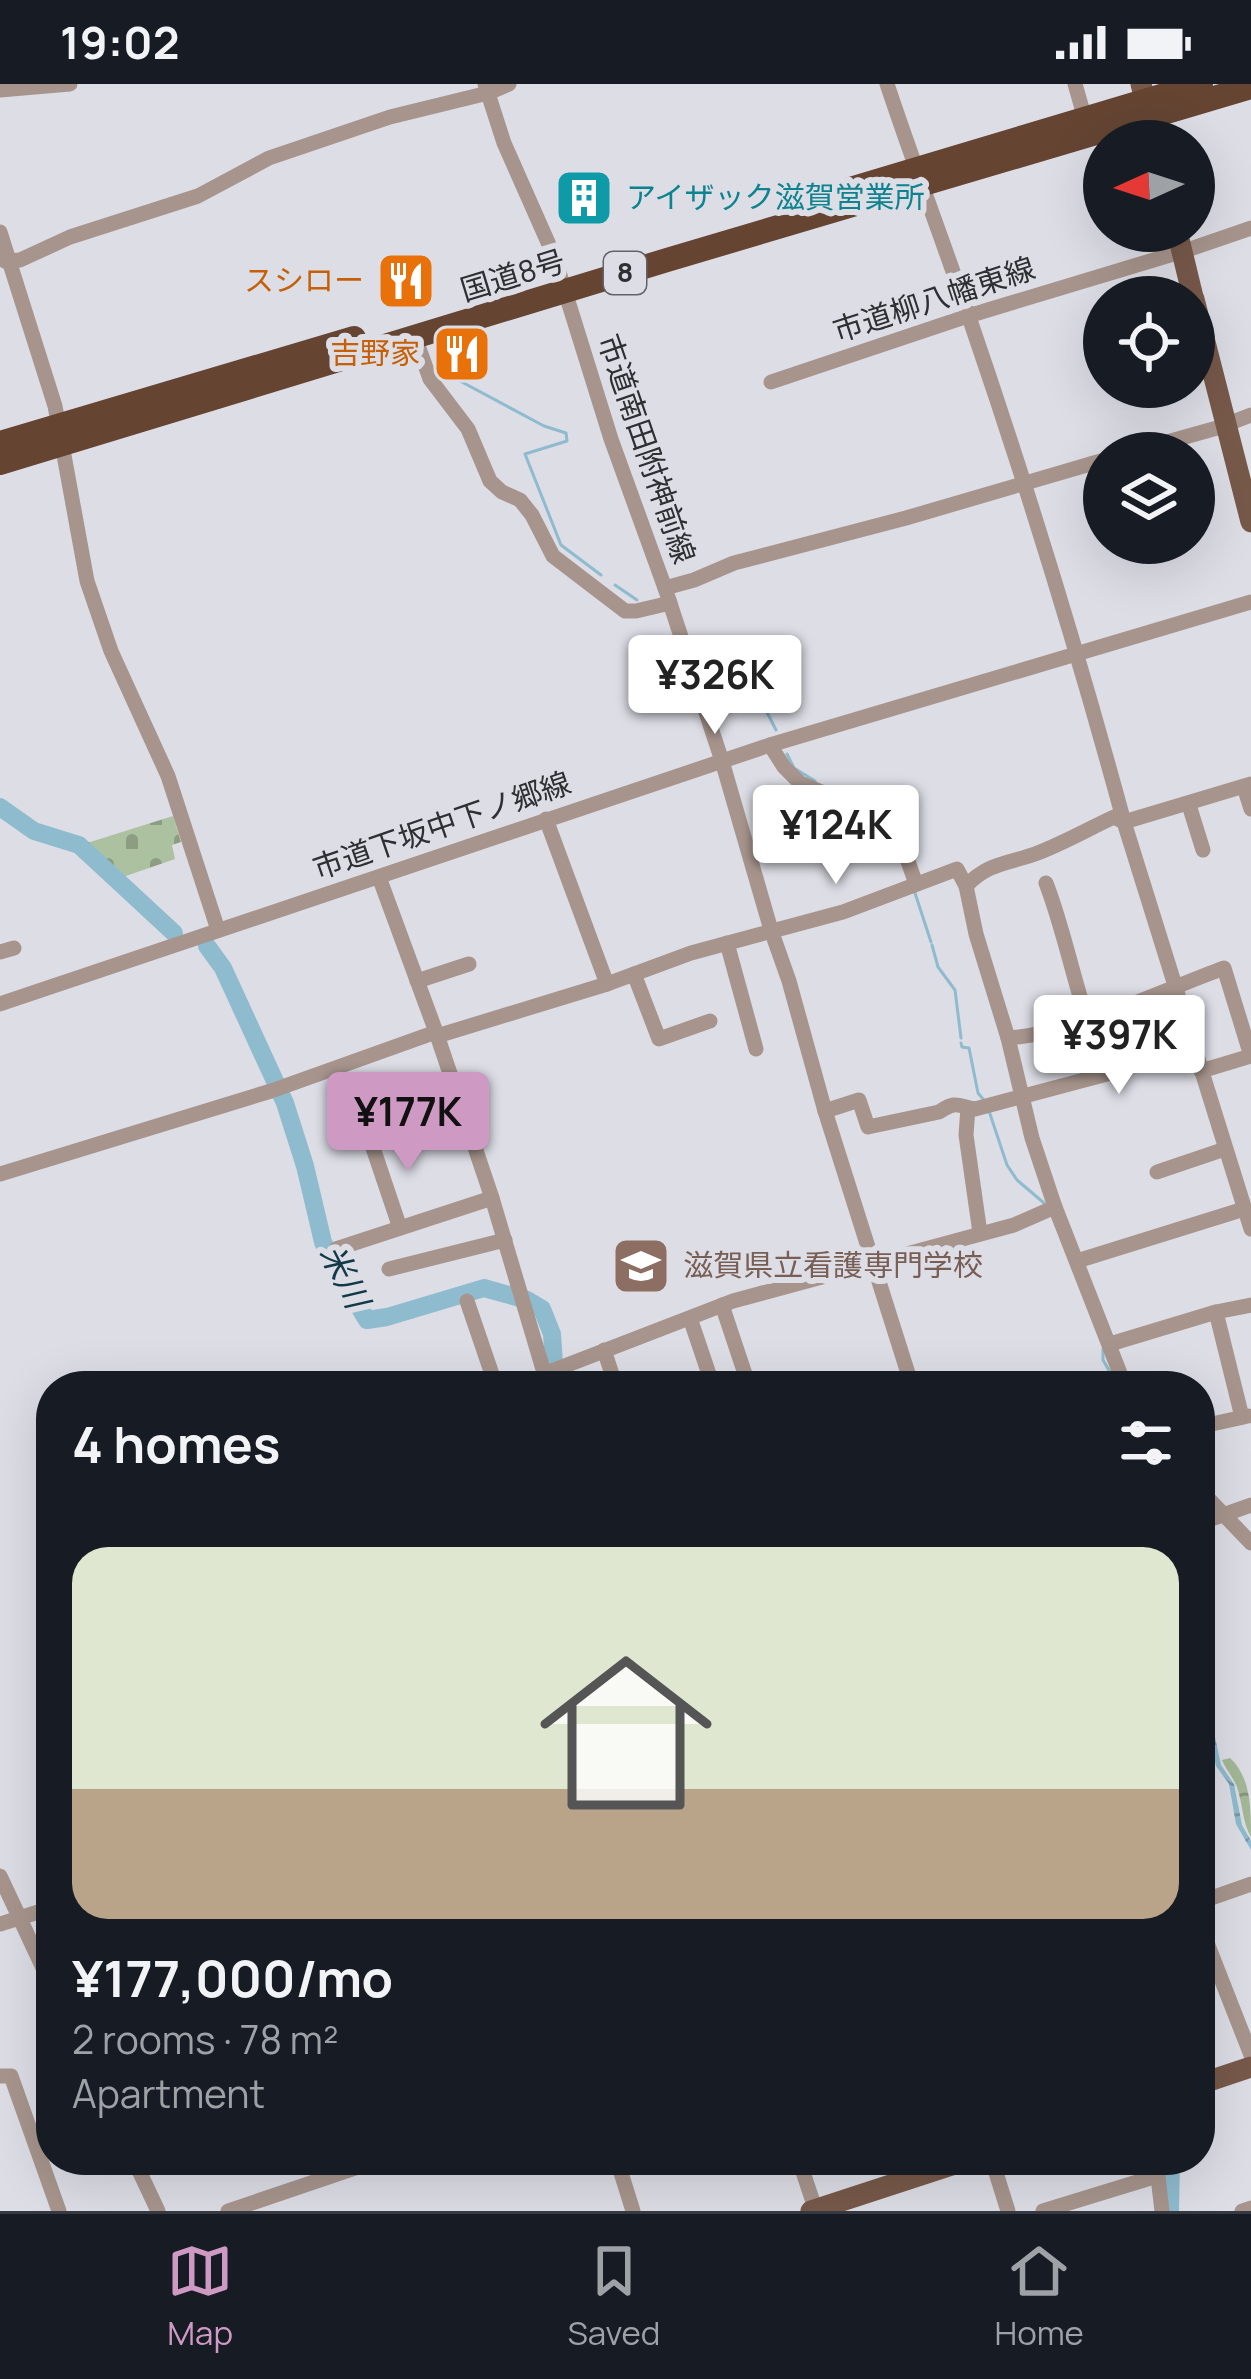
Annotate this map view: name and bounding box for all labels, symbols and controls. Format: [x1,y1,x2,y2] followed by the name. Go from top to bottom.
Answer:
[60,11,180,73] text: 19:02
[1083,120,1215,252] north arrow
[1083,120,1215,564] map controls
[553,167,615,229] building icon: アイザック滋賀営業所
[626,176,925,217] place label: アイザック滋賀営業所
[455,239,570,310] street label: 国道8号
[827,247,1040,351] street label: 市道柳八幡東線
[375,250,437,312] restaurant icon: スシロー
[604,252,646,294] road number: 8
[244,259,364,300] place label: スシロー
[1083,276,1215,408] button: locate
[431,323,493,385] restaurant icon: 吉野家
[589,328,706,569] street label: 市道南田附神前線
[330,332,420,373] place label: 吉野家
[1083,432,1215,564] button: layers
[631,635,799,737] pin: ¥326K
[655,647,775,701] text: ¥326K
[307,761,576,888] street label: 市道下坂中下ノ郷線
[752,785,920,887] pin: ¥124K
[780,797,892,851] text: ¥124K
[1035,995,1203,1097] pin: ¥397K
[1061,1007,1177,1061] text: ¥397K
[324,1072,492,1174] pin: ¥177K
[354,1084,462,1138] text: ¥177K
[610,1235,672,1297] school or university icon: 滋賀県立看護専門学校
[310,1236,382,1318] water label: 米川
[683,1244,983,1285] place label: 滋賀県立看護専門学校
[72,1409,280,1478] text: 4 homes
[1113,1410,1179,1476] icon: filters
[518,1625,734,1841] icon: home
[72,1943,393,2012] text: ¥177,000/mo
[72,2012,339,2066] text: 2 rooms · 78 m²
[72,2066,265,2120] text: Apartment
[167,2238,233,2355] tab: Map
[567,2238,660,2355] tab: Saved
[995,2238,1084,2355] tab: Home

